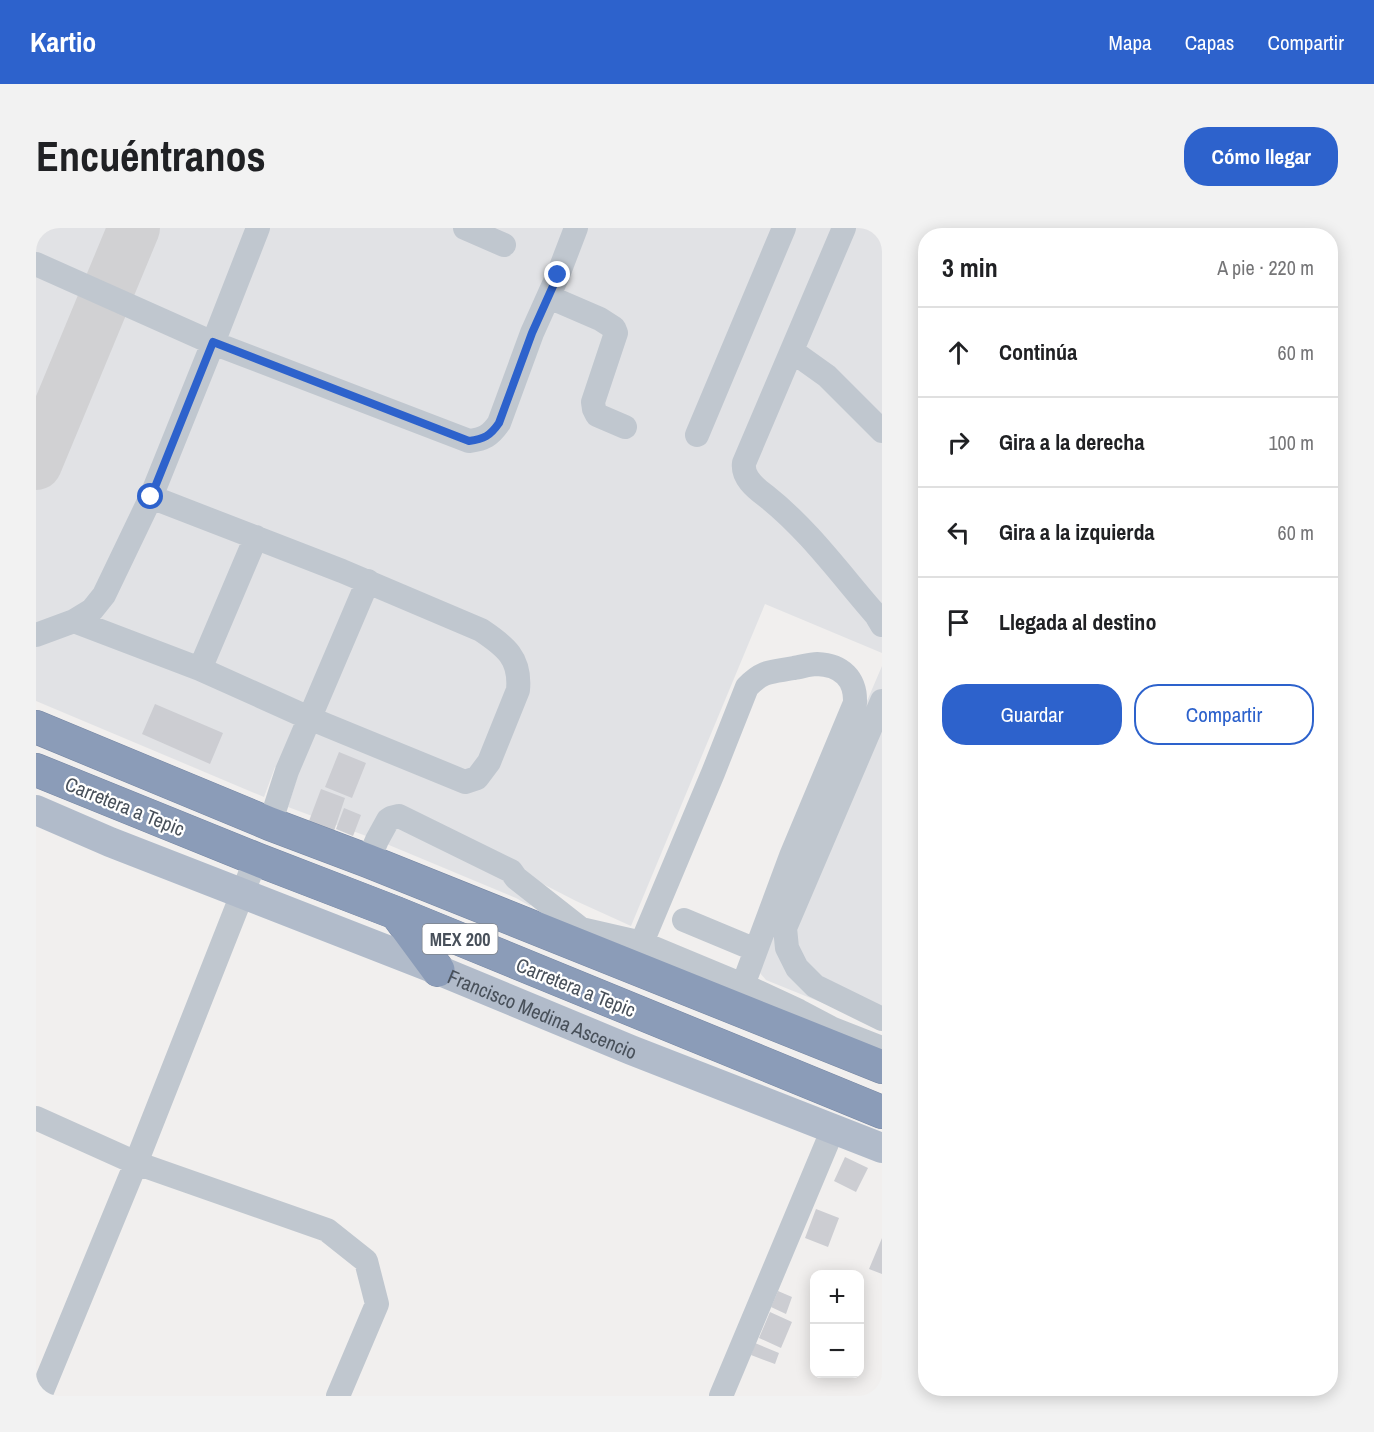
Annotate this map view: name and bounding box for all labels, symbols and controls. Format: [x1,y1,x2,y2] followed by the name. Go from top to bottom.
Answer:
[30,23,96,61] text: Kartio
[1109,28,1152,57] text: Mapa
[1185,28,1234,57] text: Capas
[1267,28,1344,57] text: Compartir
[1184,127,1338,186] button: Cómo llegar
[36,128,266,184] text: Encuéntranos
[942,250,998,285] text: 3 min
[1217,254,1314,281] text: A pie · 220 m
[544,261,570,287] route end
[942,336,975,369] icon: ahead
[999,337,1077,367] text: Continúa
[1278,339,1314,366] text: 60 m
[942,426,975,459] icon: right
[999,427,1144,457] text: Gira a la derecha
[1268,429,1314,456] text: 100 m
[137,483,163,509] route start
[942,516,975,549] icon: left
[999,517,1154,547] text: Gira a la izquierda
[1278,519,1314,546] text: 60 m
[942,606,975,639] icon: arrive
[999,607,1156,637] text: Llegada al destino
[942,684,1122,745] button: Guardar
[1134,684,1314,745] button: Compartir
[61,770,189,842] street label: Carretera a Tepic
[422,924,498,954] road number: MEX 200
[512,951,640,1023] street label: Carretera a Tepic
[444,962,641,1065] street label: Francisco Medina Ascencio
[810,1270,864,1378] map controls
[810,1270,864,1324] button: +
[810,1324,864,1378] button: −

